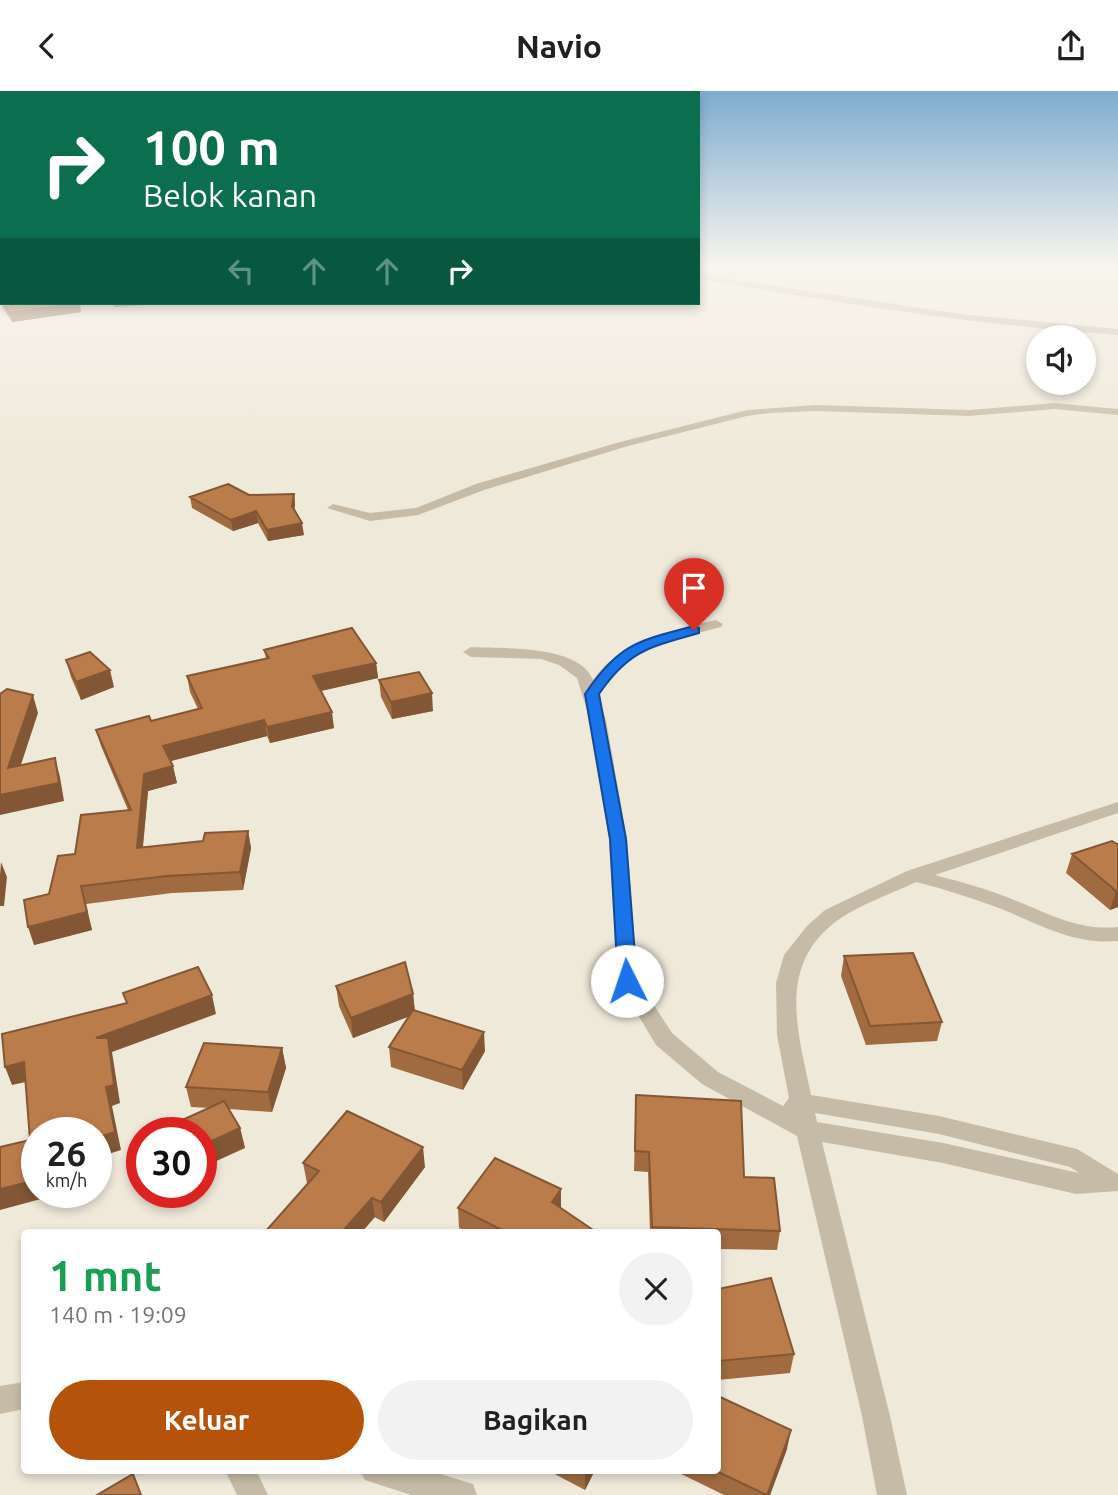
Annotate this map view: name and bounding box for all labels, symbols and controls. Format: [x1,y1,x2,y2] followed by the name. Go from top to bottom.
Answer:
[28,27,66,65] icon: back
[1052,27,1090,65] icon: share
[516,28,602,64] text: Navio
[28,119,119,210] icon: right
[143,119,280,174] text: 100 m
[143,177,317,213] text: Belok kanan
[222,252,260,290] icon: left
[295,252,333,290] icon: ahead
[368,252,406,290] icon: ahead
[441,252,479,290] icon: right
[1026,325,1096,395] map controls
[1026,325,1096,395] button: sound
[664,558,724,630] pin
[675,569,713,607] icon: arrive
[590,944,664,1018] position arrow
[126,1117,217,1208] speed limit sign: 30
[47,1133,86,1173] text: 26
[46,1170,87,1190] text: km/h
[49,1252,162,1299] text: 1 mnt
[619,1252,693,1326] button: close
[49,1302,187,1327] text: 140 m · 19:09
[49,1380,364,1460] button: Keluar
[378,1380,693,1460] button: Bagikan

